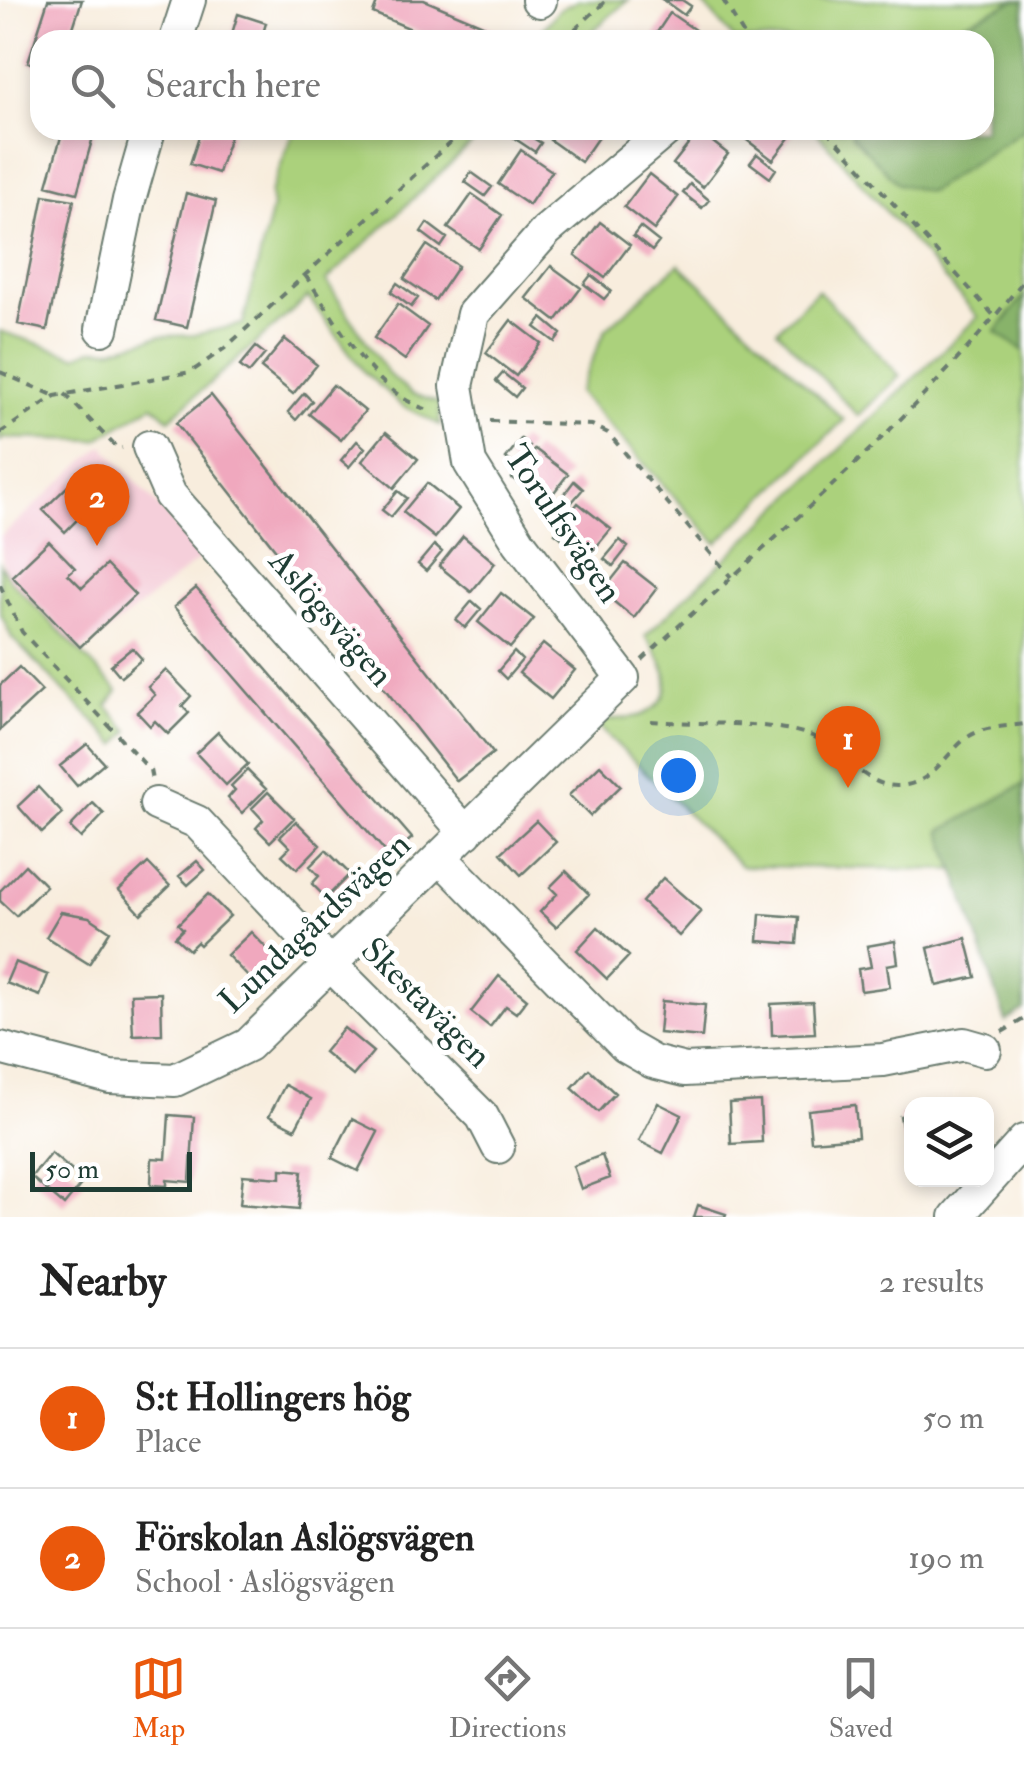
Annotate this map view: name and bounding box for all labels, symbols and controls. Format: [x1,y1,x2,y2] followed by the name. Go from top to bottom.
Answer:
[30,30,994,140] search box
[65,58,120,113] icon: search
[145,61,321,109] text: Search here
[494,437,632,611] street label: Torulfsvägen
[64,464,130,546] pin: 2
[259,539,403,696] street label: Aslögsvägen
[816,706,880,788] pin: 1
[653,750,704,801] your location
[210,823,420,1023] street label: Lundagårdsvägen
[351,928,501,1078] street label: Skestavägen
[904,1097,994,1187] map controls
[904,1097,994,1187] button: layers
[30,1147,192,1192] scale bar
[45,1152,99,1187] text: 50 m
[40,1256,166,1308] text: Nearby
[879,1262,984,1302] text: 2 results
[135,1374,410,1422] text: S:t Hollingers hög
[67,1398,78,1438] text: 1
[922,1398,984,1438] text: 50 m
[135,1422,201,1462] text: Place
[135,1514,475,1562] text: Förskolan Aslögsvägen
[64,1538,81,1578] text: 2
[908,1538,984,1578] text: 190 m
[135,1562,395,1602] text: School · Aslögsvägen
[131,1651,186,1746] tab: Map
[449,1651,566,1746] tab: Directions
[829,1651,893,1746] tab: Saved

